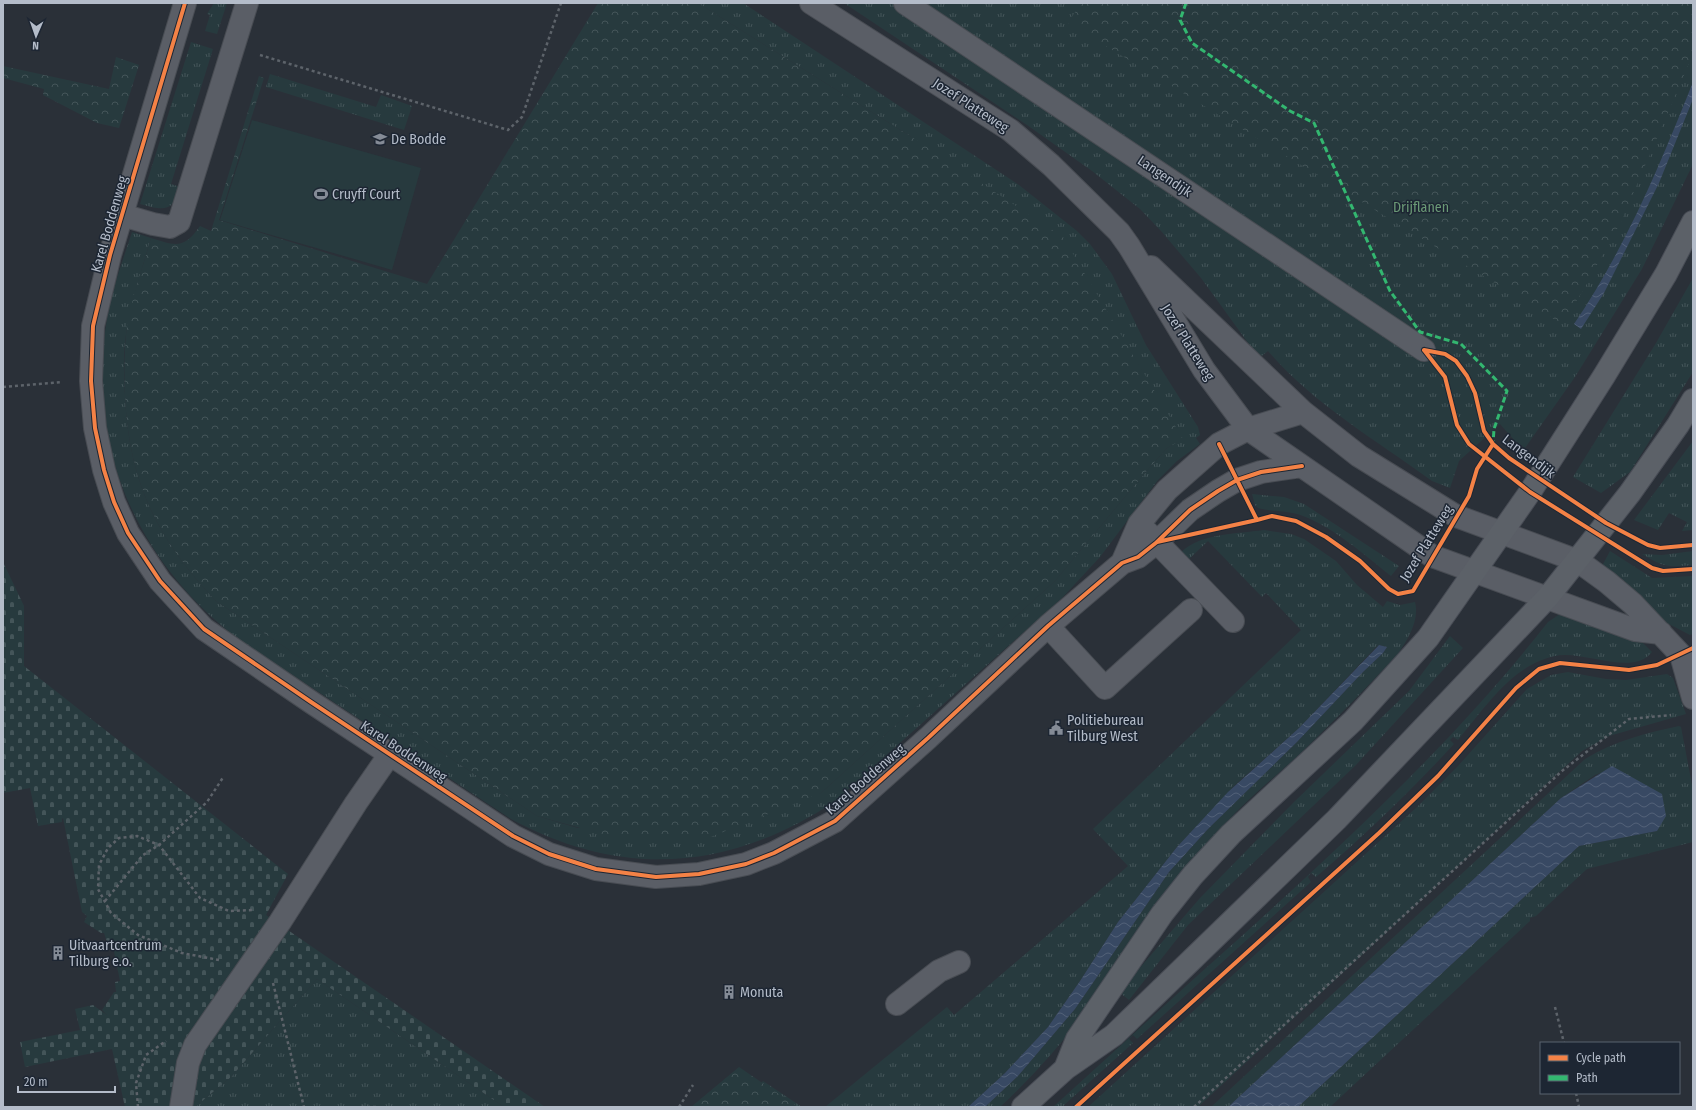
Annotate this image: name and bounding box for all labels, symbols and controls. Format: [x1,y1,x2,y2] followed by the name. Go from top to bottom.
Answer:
[16,16,56,56] north arrow
[32,39,39,52] text: N
[930,75,1012,137] street label: Jozef Platteweg
[372,131,388,147] school or university icon: De Bodde
[391,131,446,148] place label: De Bodde
[1134,152,1196,201] street label: Langendijk
[88,174,131,274] street label: Karel Boddenweg
[313,186,329,202] sports icon: Cruyff Court
[332,186,401,203] place label: Cruyff Court
[1393,199,1449,216] park label: Drijflanen
[1157,301,1218,384] street label: Jozef Platteweg
[1499,431,1559,482] street label: Langendijk
[1396,501,1457,585] street label: Jozef Platteweg
[1067,712,1144,745] place label: Politiebureau Tilburg West
[357,717,450,786] street label: Karel Boddenweg
[1048,720,1064,736] public building icon: Politiebureau Tilburg West
[822,740,909,818] street label: Karel Boddenweg
[69,937,162,970] place label: Uitvaartcentrum Tilburg e.o.
[50,945,66,961] building icon: Uitvaartcentrum Tilburg e.o.
[721,984,737,1000] building icon: Monuta
[740,984,783,1001] place label: Monuta
[1540,1042,1680,1094] legend
[1576,1051,1626,1065] text: Cycle path
[18,1068,115,1094] scale bar
[1576,1071,1598,1085] text: Path
[24,1075,48,1089] text: 20 m

